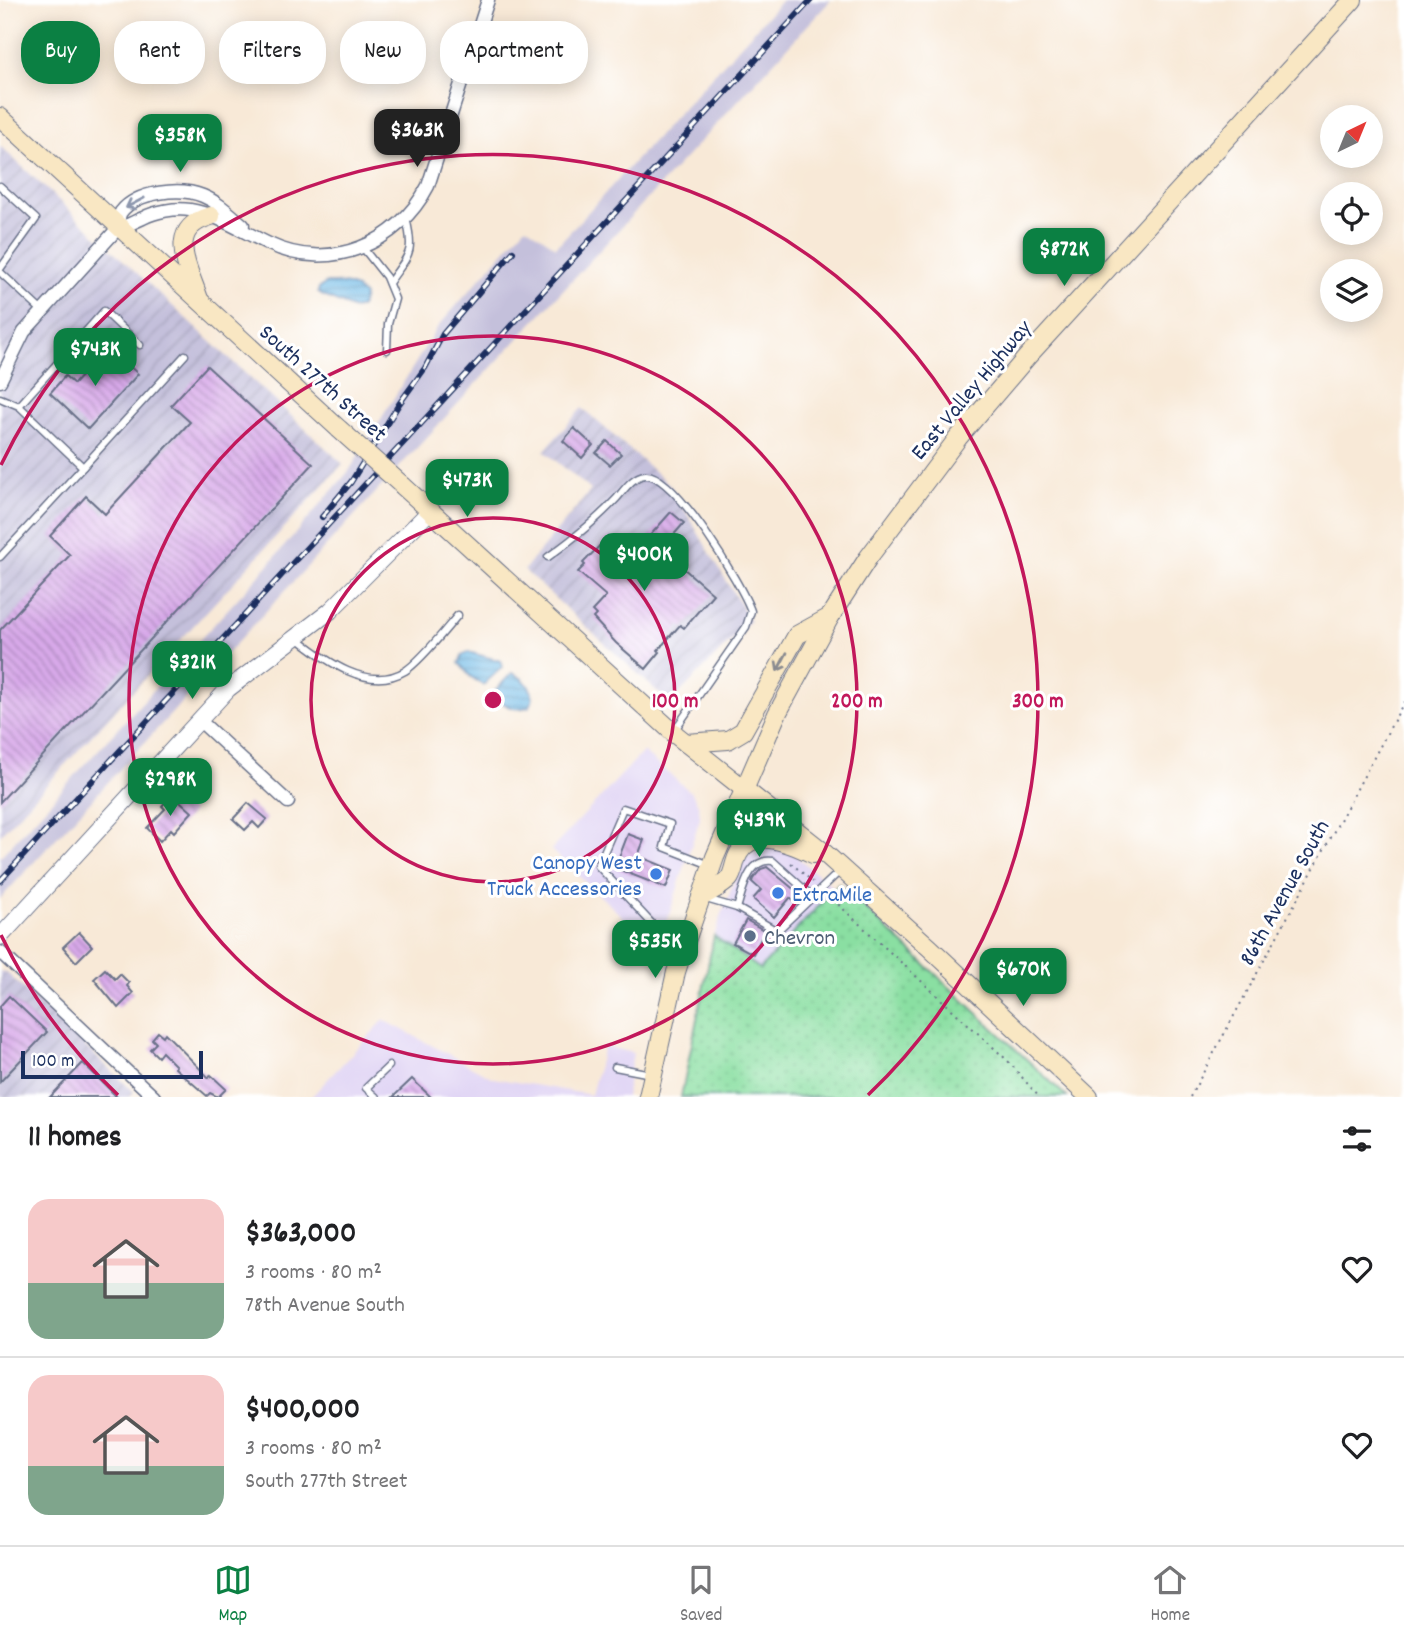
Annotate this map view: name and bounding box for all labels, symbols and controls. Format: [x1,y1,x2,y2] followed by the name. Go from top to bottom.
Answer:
[21,21,100,84] chip: Buy
[114,21,205,84] chip: Rent
[219,21,326,84] chip: Filters
[340,21,426,84] chip: New
[440,21,588,84] chip: Apartment
[1320,105,1382,168] north arrow
[1320,105,1383,322] map controls
[368,110,466,169] pin: $363K
[131,114,229,174] pin: $358K
[390,115,444,148] text: $363K
[154,120,206,153] text: $358K
[1320,182,1383,245] button: locate
[126,197,146,211] one-way arrow
[1015,229,1113,288] pin: $872K
[1039,234,1089,267] text: $872K
[1320,259,1383,322] button: layers
[904,314,1042,468] street label: East Valley Highway
[250,318,393,451] street label: South 277th Street
[46,328,144,388] pin: $743K
[70,334,120,367] text: $743K
[418,460,516,519] pin: $473K
[442,465,492,498] text: $473K
[595,534,693,593] pin: $400K
[616,539,672,572] text: $400K
[143,642,241,701] pin: $321K
[168,647,216,680] text: $321K
[775,651,788,672] one-way arrow
[481,688,505,712] centre of rings
[652,688,698,718] text: 100 m
[831,688,883,718] text: 200 m
[1012,688,1064,718] text: 300 m
[121,758,219,818] pin: $298K
[144,764,196,797] text: $298K
[710,800,808,859] pin: $439K
[733,805,785,838] text: $439K
[1232,815,1340,973] street label: 86th Avenue South
[487,848,642,907] place label: Canopy West Truck Accessories
[648,866,664,882] marker: Canopy West Truck Accessories
[792,880,872,913] place label: ExtraMile
[770,885,786,901] marker: ExtraMile
[606,920,704,980] pin: $535K
[764,923,835,956] place label: Chevron
[628,926,682,959] text: $535K
[742,928,758,944] marker: Chevron
[974,948,1072,1008] pin: $670K
[996,954,1050,987] text: $670K
[21,1048,203,1080] scale bar
[32,1049,74,1076] text: 100 m
[28,1118,122,1161] text: 11 homes
[1338,1120,1376,1158] icon: filters
[245,1214,356,1257] text: $363,000
[84,1227,168,1311] icon: home
[1338,1250,1376,1288] icon: heart
[245,1257,382,1290] text: 3 rooms · 80 m²
[245,1290,405,1323] text: 78th Avenue South
[245,1390,360,1433] text: $400,000
[84,1403,168,1487] icon: home
[1338,1426,1376,1464] icon: heart
[245,1433,382,1466] text: 3 rooms · 80 m²
[245,1466,407,1499] text: South 277th Street
[214,1561,252,1630] tab: Map
[680,1561,722,1630] tab: Saved
[1150,1561,1190,1630] tab: Home

